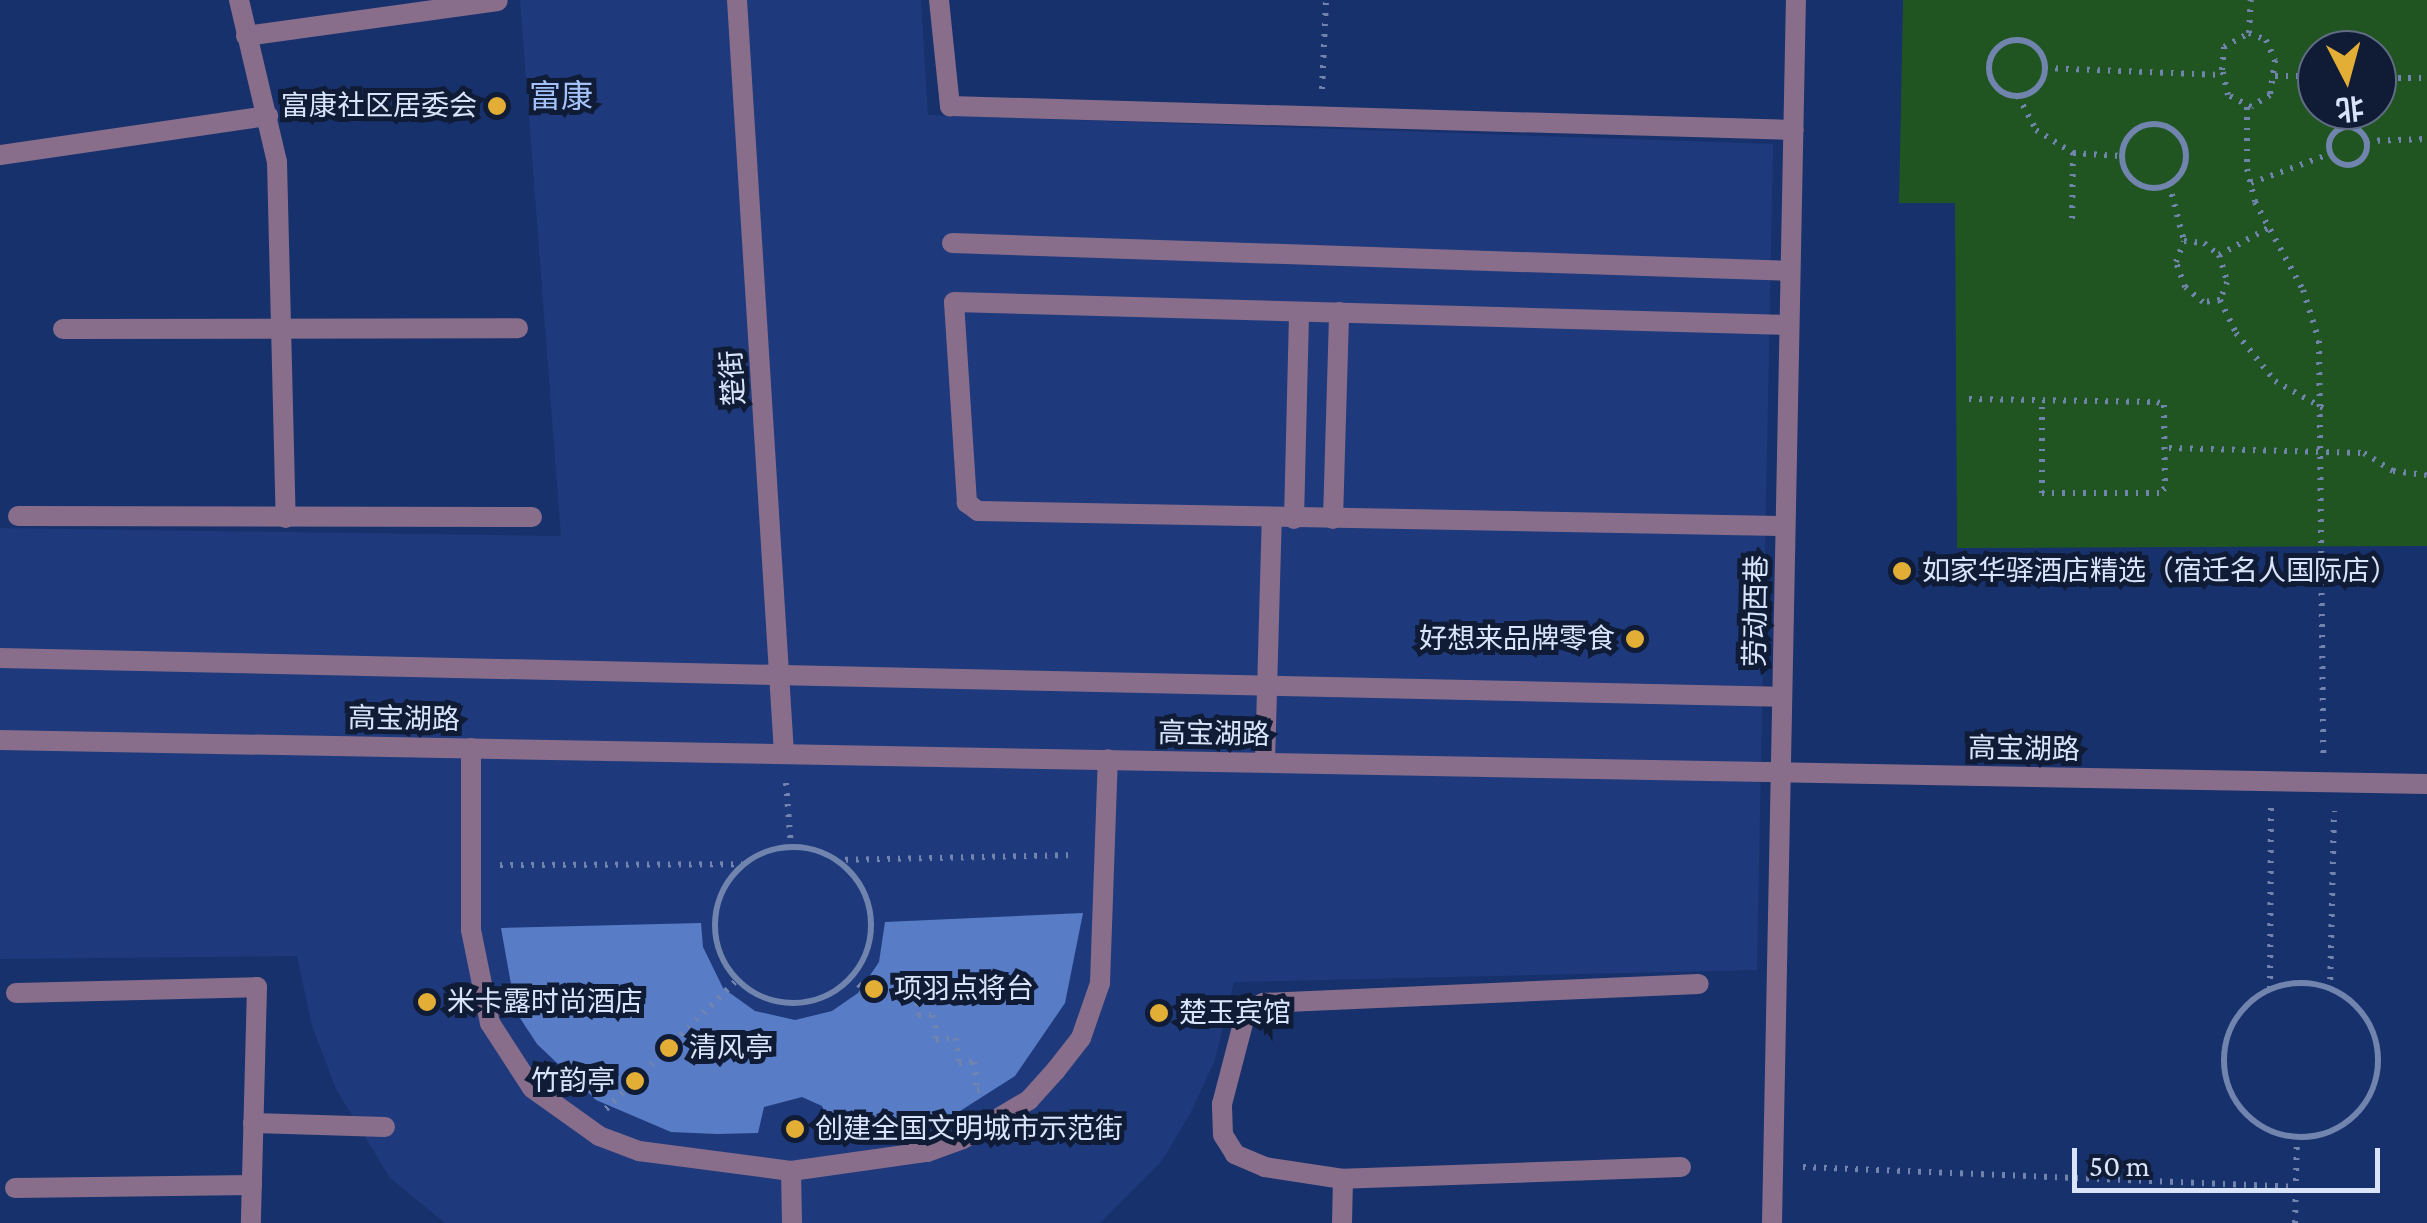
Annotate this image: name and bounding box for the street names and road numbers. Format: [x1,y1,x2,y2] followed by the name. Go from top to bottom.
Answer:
[714,349,752,407] street label: 楚街
[1738,555,1774,667] street label: 劳动西巷
[348,701,460,737] street label: 高宝湖路
[1158,716,1270,752] street label: 高宝湖路
[1968,731,2080,767] street label: 高宝湖路

